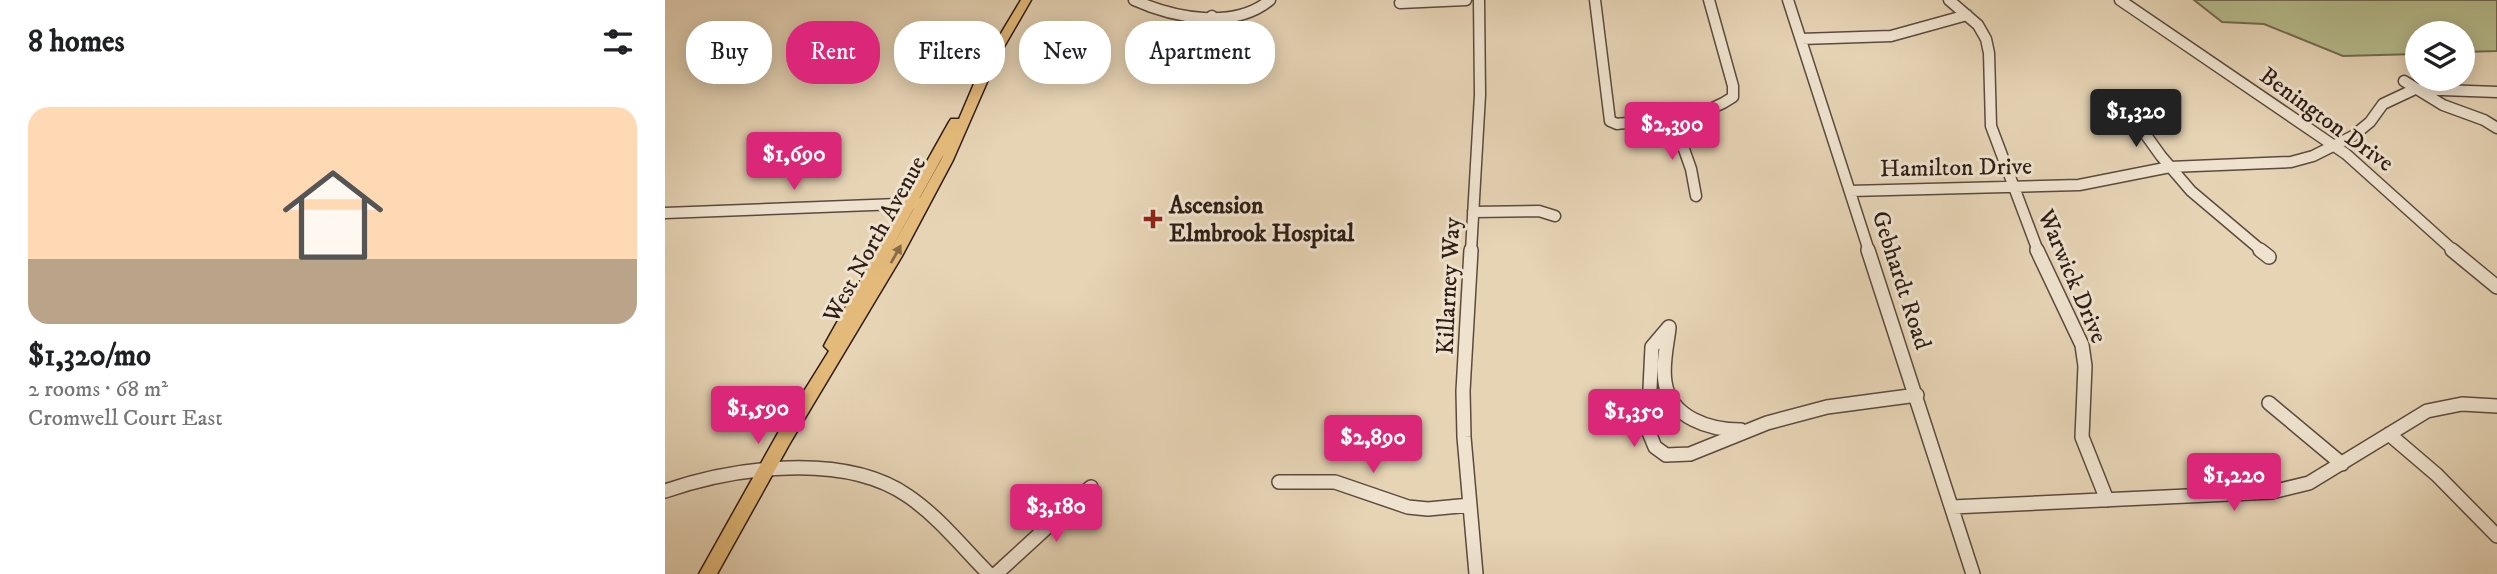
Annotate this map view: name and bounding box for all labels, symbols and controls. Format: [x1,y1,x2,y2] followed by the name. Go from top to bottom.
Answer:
[686,21,772,84] chip: Buy
[786,21,880,84] chip: Rent
[894,21,1005,84] chip: Filters
[1019,21,1111,84] chip: New
[1125,21,1275,84] chip: Apartment
[2405,21,2475,91] map controls
[2405,21,2475,91] button: layers
[599,23,637,61] icon: filters
[28,24,125,61] text: 8 homes
[2253,61,2399,179] street label: Benington Drive
[2079,90,2193,149] pin: $1,320
[2106,97,2166,126] text: $1,320
[1615,102,1729,162] pin: $2,390
[1641,110,1703,139] text: $2,390
[737,132,851,192] pin: $1,690
[762,140,826,169] text: $1,690
[816,151,933,329] street label: West North Avenue
[270,152,396,278] icon: home
[1880,152,2032,184] street label: Hamilton Drive
[1168,191,1355,249] place label: Ascension Elmbrook Hospital
[2030,204,2114,348] street label: Warwick Drive
[1865,207,1938,353] street label: Gebhardt Road
[1143,209,1163,229] marker: Ascension Elmbrook Hospital
[1430,216,1468,356] street label: Killarney Way
[890,244,902,264] one-way arrow
[28,338,151,375] text: $1,320/mo
[28,375,168,404] text: 2 rooms · 68 m²
[701,386,815,446] pin: $1,590
[1577,390,1691,449] pin: $1,350
[727,394,789,423] text: $1,590
[1604,397,1664,426] text: $1,350
[28,404,223,433] text: Cromwell Court East
[1316,416,1430,475] pin: $2,890
[1340,423,1406,452] text: $2,890
[2177,454,2291,513] pin: $1,220
[2203,461,2265,490] text: $1,220
[999,484,1113,544] pin: $3,180
[1026,492,1086,521] text: $3,180

